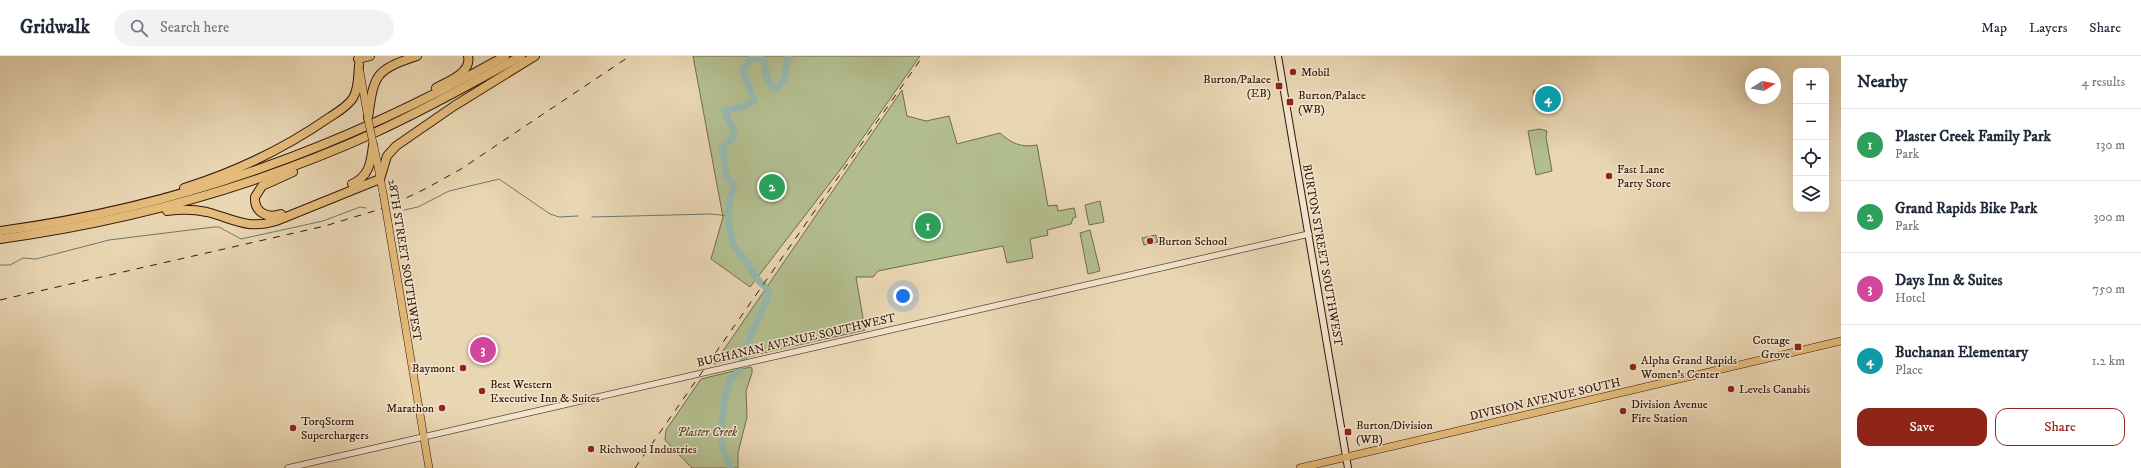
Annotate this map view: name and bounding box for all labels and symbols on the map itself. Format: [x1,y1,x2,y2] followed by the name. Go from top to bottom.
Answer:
[1301,65,1330,80] place label: Mobil
[1288,67,1298,77] marker: Mobil
[1745,68,1781,104] north arrow
[1203,72,1271,101] place label: Burton/Palace (EB)
[1274,81,1284,91] marker: Burton/Palace (EB)
[1535,84,1561,114] pin: 4
[1298,88,1366,117] place label: Burton/Palace (WB)
[1285,97,1295,107] marker: Burton/Palace (WB)
[1617,162,1671,191] place label: Fast Lane Party Store
[1299,163,1346,347] street label: BURTON STREET SOUTHWEST
[1604,171,1614,181] marker: Fast Lane Party Store
[759,172,785,202] pin: 2
[384,178,425,342] street label: 28TH STREET SOUTHWEST
[915,211,941,241] pin: 1
[1158,234,1228,249] place label: Burton School
[1145,236,1155,246] marker: Burton School
[893,286,913,306] your location
[695,310,897,371] street label: BUCHANAN AVENUE SOUTHWEST
[1753,333,1790,362] place label: Cottage Grove
[470,335,496,365] pin: 3
[1793,342,1803,352] marker: Cottage Grove
[1640,353,1737,382] place label: Alpha Grand Rapids Women's Center
[412,361,455,376] place label: Baymont
[1628,362,1638,372] marker: Alpha Grand Rapids Women's Center
[458,363,468,373] marker: Baymont
[1468,375,1622,424] street label: DIVISION AVENUE SOUTH
[490,377,600,406] place label: Best Western Executive Inn & Suites
[1739,382,1810,397] place label: Levels Canabis
[1726,384,1736,394] marker: Levels Canabis
[477,386,487,396] marker: Best Western Executive Inn & Suites
[1631,397,1708,426] place label: Division Avenue Fire Station
[386,401,435,416] place label: Marathon
[437,403,447,413] marker: Marathon
[1618,406,1628,416] marker: Division Avenue Fire Station
[301,414,369,443] place label: TorqStorm Superchargers
[1356,418,1433,447] place label: Burton/Division (WB)
[288,423,298,433] marker: TorqStorm Superchargers
[677,425,737,440] park label: Plaster Creek
[1343,427,1353,437] marker: Burton/Division (WB)
[599,442,697,457] place label: Richwood Industries
[586,444,596,454] marker: Richwood Industries

